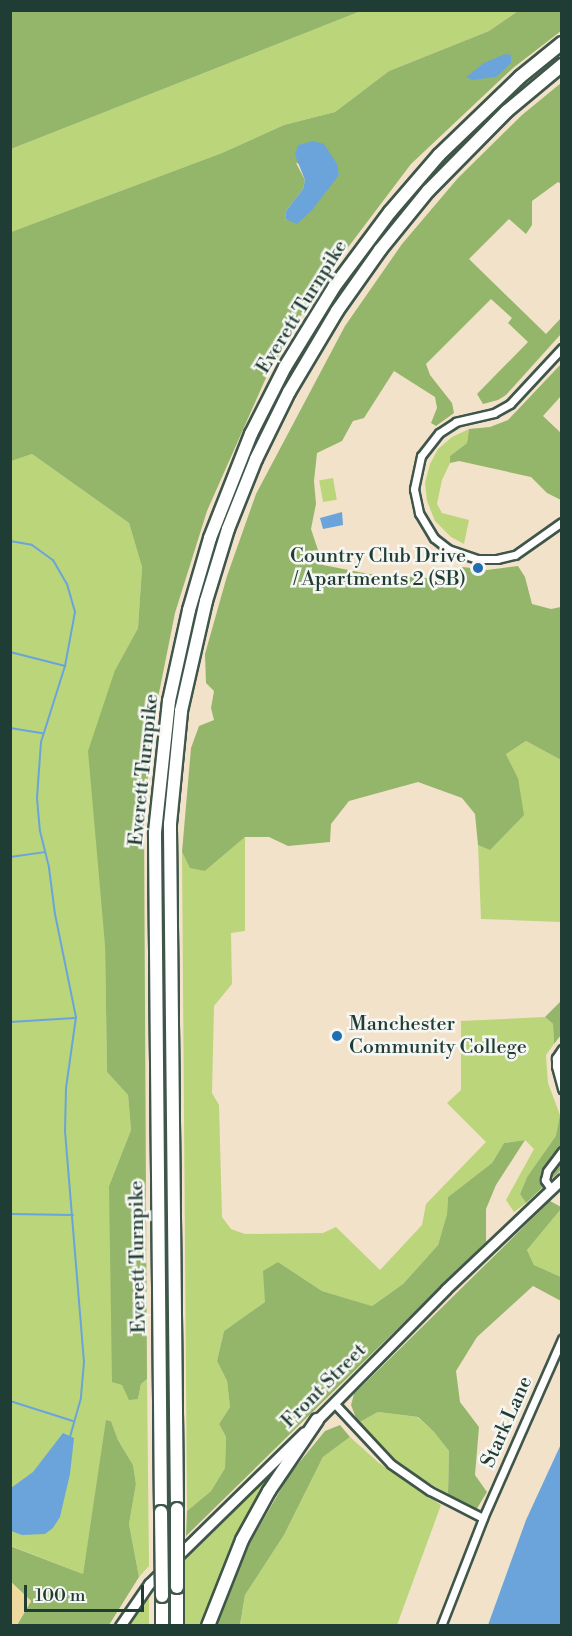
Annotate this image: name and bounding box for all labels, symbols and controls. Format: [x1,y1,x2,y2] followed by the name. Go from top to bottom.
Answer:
[251,236,353,378] street label: Everett Turnpike
[290,544,466,591] place label: Country Club Drive / Apartments 2 (SB)
[471,561,485,575] marker: Country Club Drive / Apartments 2 (SB)
[124,693,164,847] street label: Everett Turnpike
[349,1012,527,1059] place label: Manchester Community College
[330,1029,344,1043] marker: Manchester Community College
[125,1180,151,1334] street label: Everett Turnpike
[277,1339,371,1433] street label: Front Street
[476,1373,538,1471] street label: Stark Lane
[27,1573,147,1611] scale bar
[35,1584,86,1607] text: 100 m

